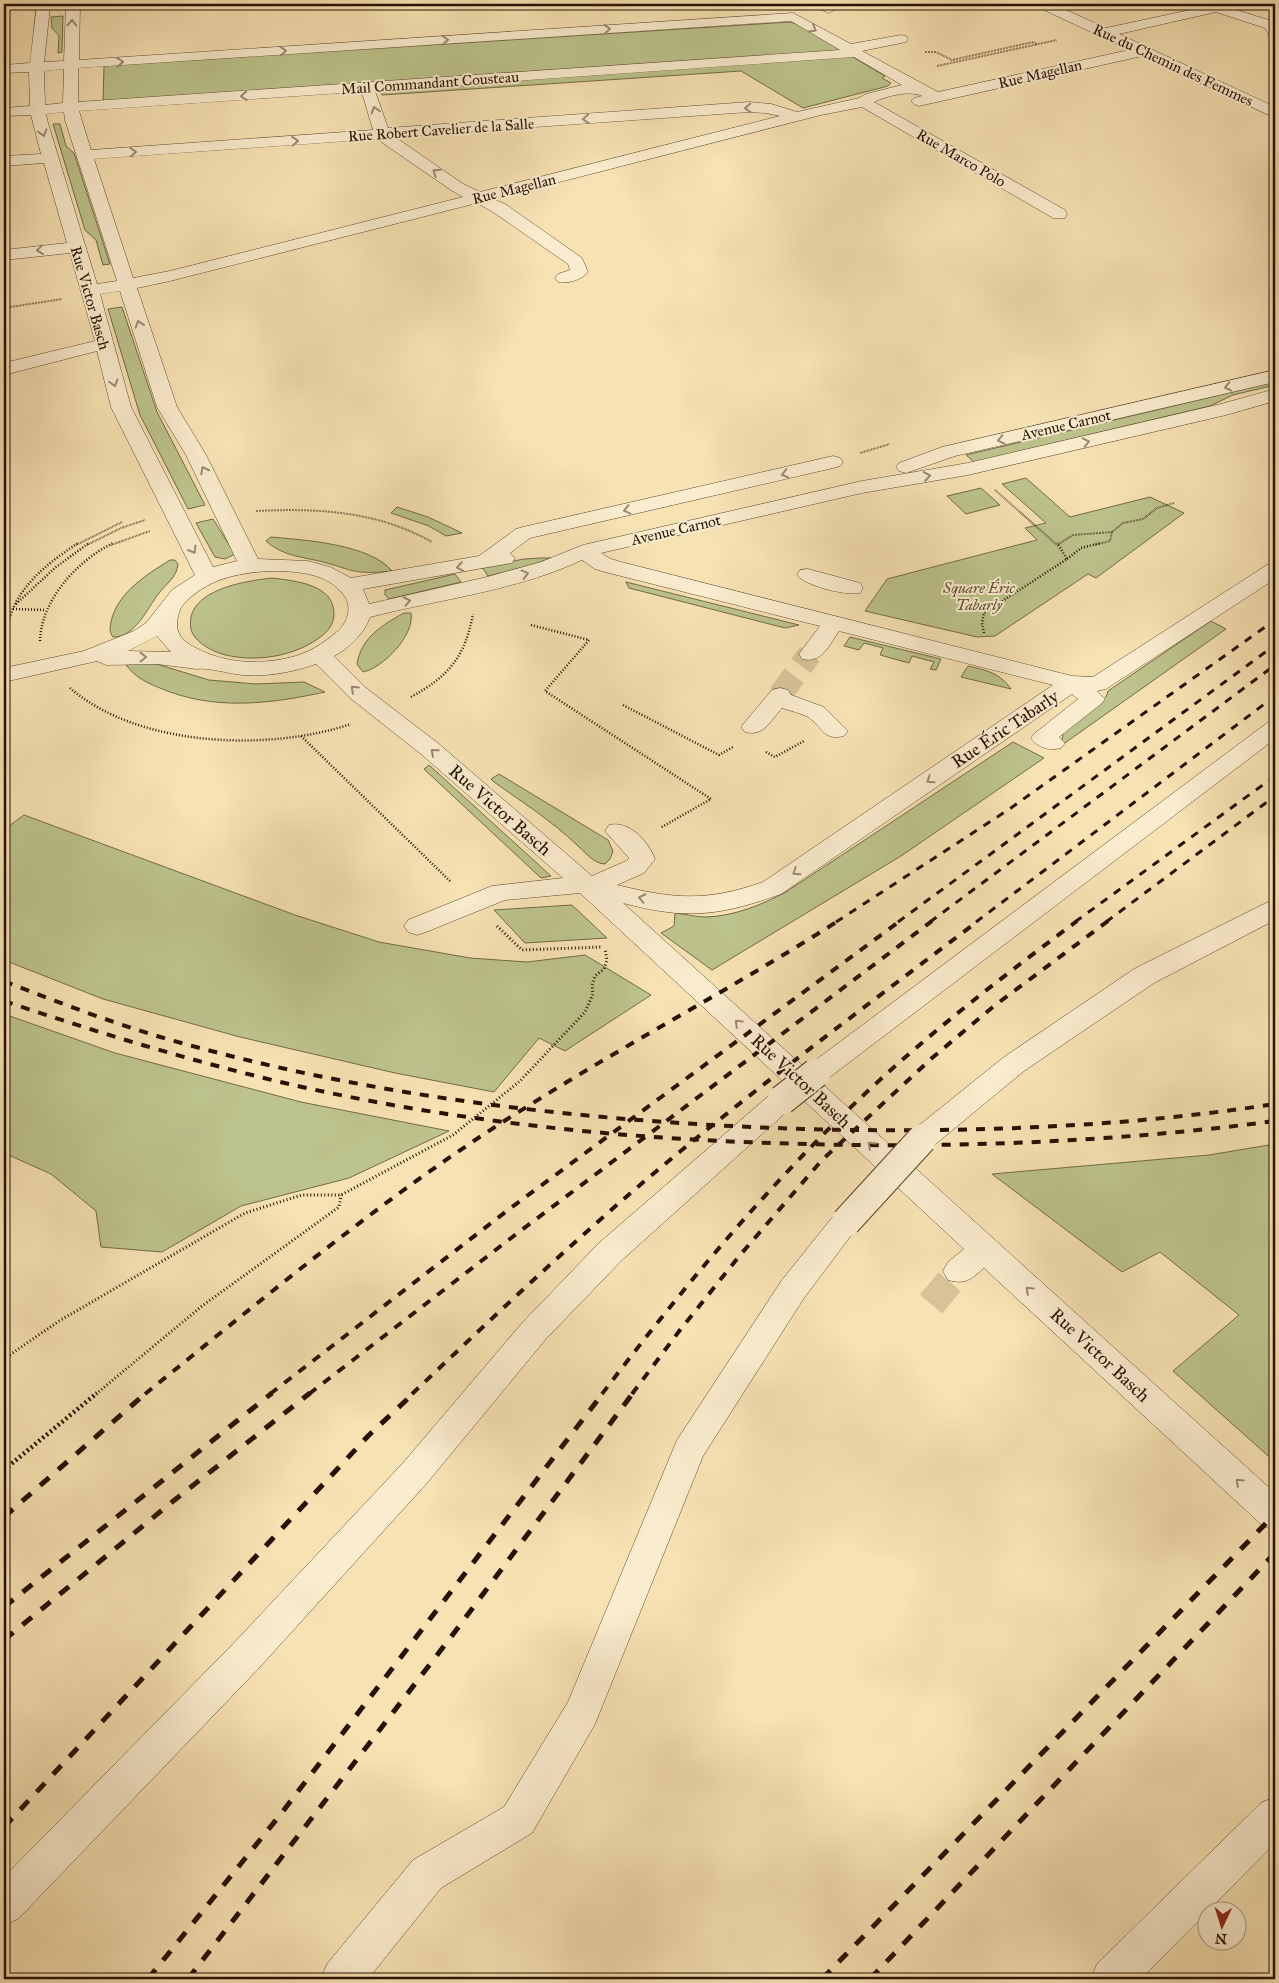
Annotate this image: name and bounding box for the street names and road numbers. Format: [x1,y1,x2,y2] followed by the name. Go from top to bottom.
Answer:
[1090,20,1256,110] street label: Rue du Chemin des Femmes
[996,56,1084,92] street label: Rue Magellan
[340,68,520,98] street label: Mail Commandant Cousteau
[347,115,535,145] street label: Rue Robert Cavelier de la Salle
[913,125,1009,191] street label: Rue Marco Polo
[470,170,558,208] street label: Rue Magellan
[67,244,114,352] street label: Rue Victor Basch
[1018,406,1113,444] street label: Avenue Carnot
[628,511,723,549] street label: Avenue Carnot
[946,683,1063,773] street label: Rue Éric Tabarly
[444,760,556,860] street label: Rue Victor Basch
[747,1029,855,1133] street label: Rue Victor Basch
[1046,1303,1154,1407] street label: Rue Victor Basch

